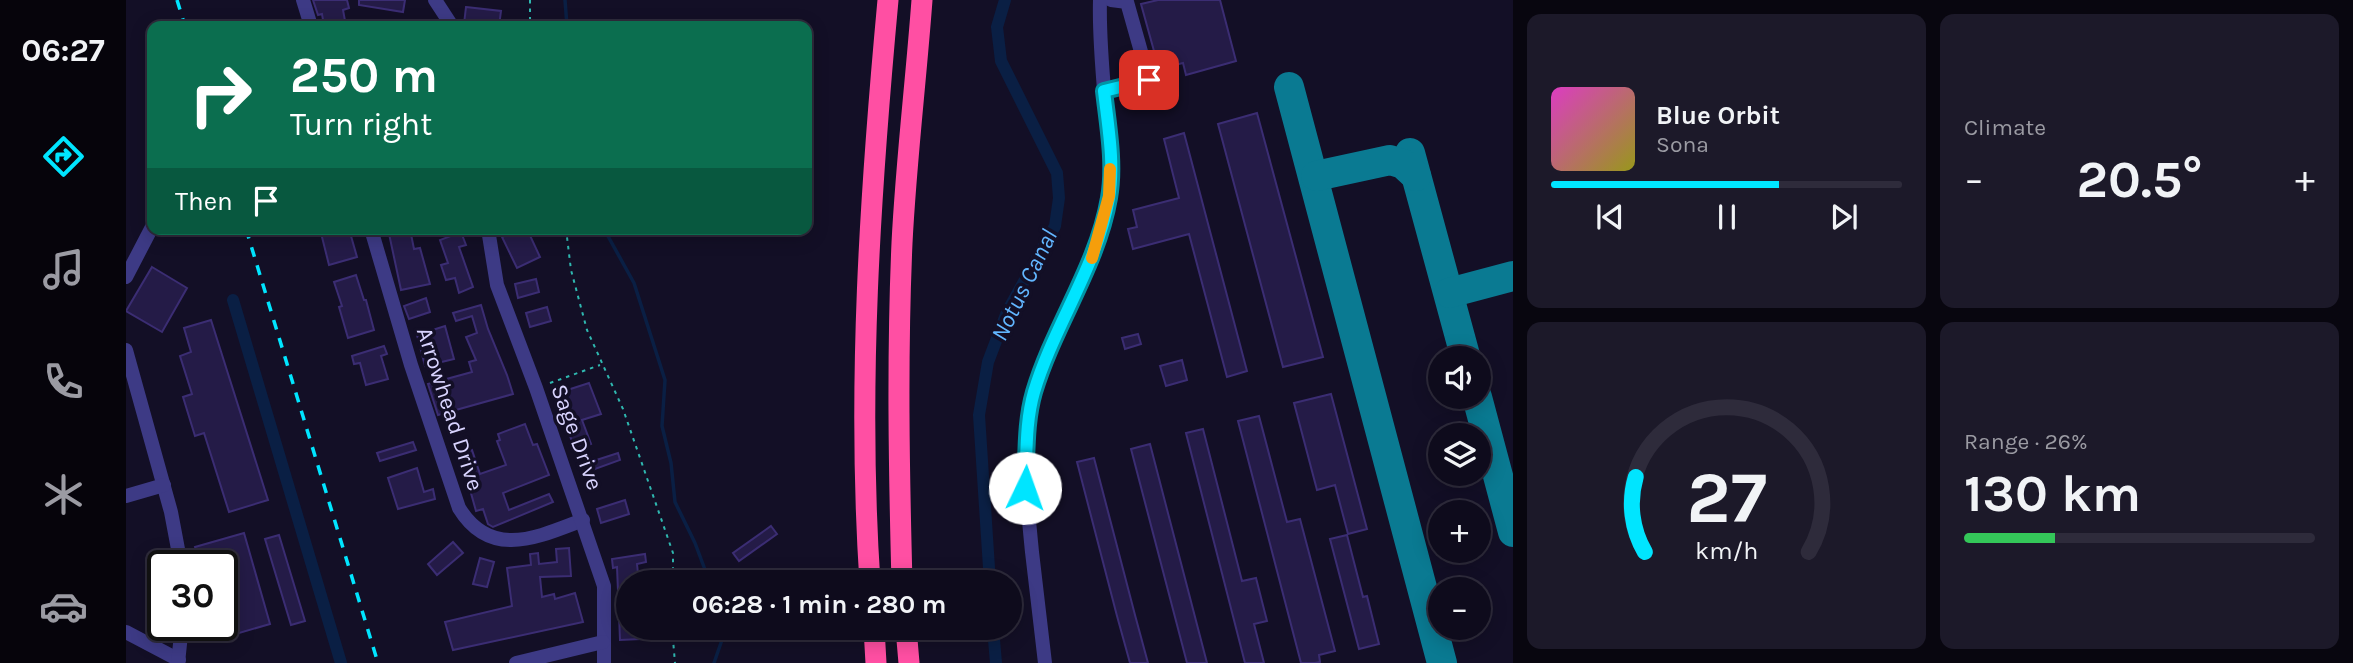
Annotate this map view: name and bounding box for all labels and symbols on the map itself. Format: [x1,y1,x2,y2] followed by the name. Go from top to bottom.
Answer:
[1119,50,1179,110] pin
[985,225,1063,345] water label: Notus Canal
[411,324,489,494] street label: Arrowhead Drive
[545,380,609,494] street label: Sage Drive
[988,451,1062,525] position arrow
[147,550,238,641] speed limit sign: 30

